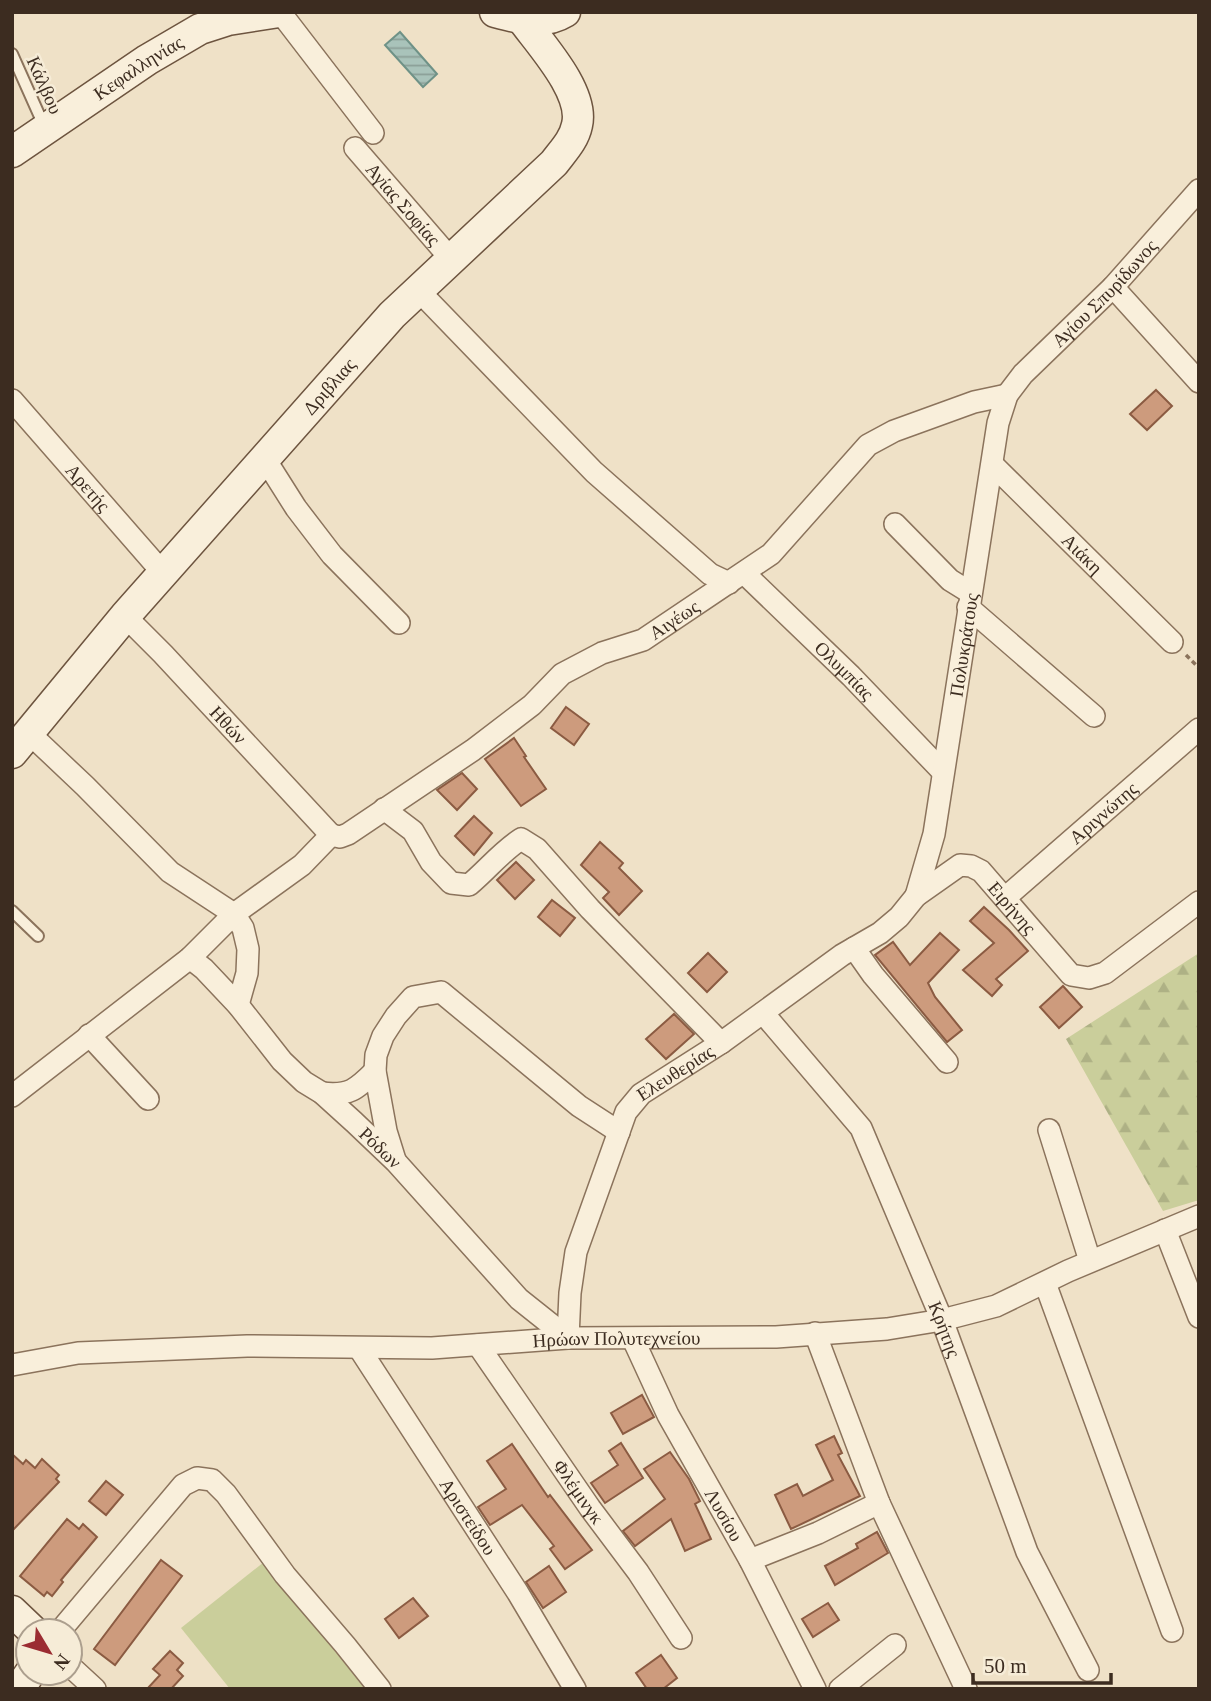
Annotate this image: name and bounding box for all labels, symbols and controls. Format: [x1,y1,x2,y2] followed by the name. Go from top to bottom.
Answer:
[90,31,187,104] street label: Κεφαλληνίας
[23,53,66,117] street label: Κάλβου
[362,159,445,250] street label: Αγίας Σοφίας
[1048,235,1161,351] street label: Αγίου Σπυρίδωνος
[299,354,360,419] street label: Δριβλιας
[61,460,115,516] street label: Αρετής
[1058,529,1107,578] street label: Αιάκη
[946,591,982,698] street label: Πολυκράτους
[645,595,703,644] street label: Αιγέως
[810,637,878,705] street label: Ολυμπίας
[205,702,251,748] street label: Ηθών
[1065,778,1142,848] street label: Αριγνώτης
[984,877,1041,938] street label: Ειρήνης
[633,1040,718,1105] street label: Ελευθερίας
[355,1123,406,1173] street label: Ρόδων
[924,1298,965,1361] street label: Κρήτης
[532,1327,700,1352] street label: Ηρώων Πολυτεχνείου
[549,1456,608,1528] street label: Φλέμινγκ
[435,1475,501,1559] street label: Αριστείδου
[701,1485,747,1545] street label: Λυσίου
[14,1617,84,1687] north arrow
[973,1642,1111,1686] scale bar
[49,1650,75,1674] text: N
[984,1654,1027,1678] text: 50 m

